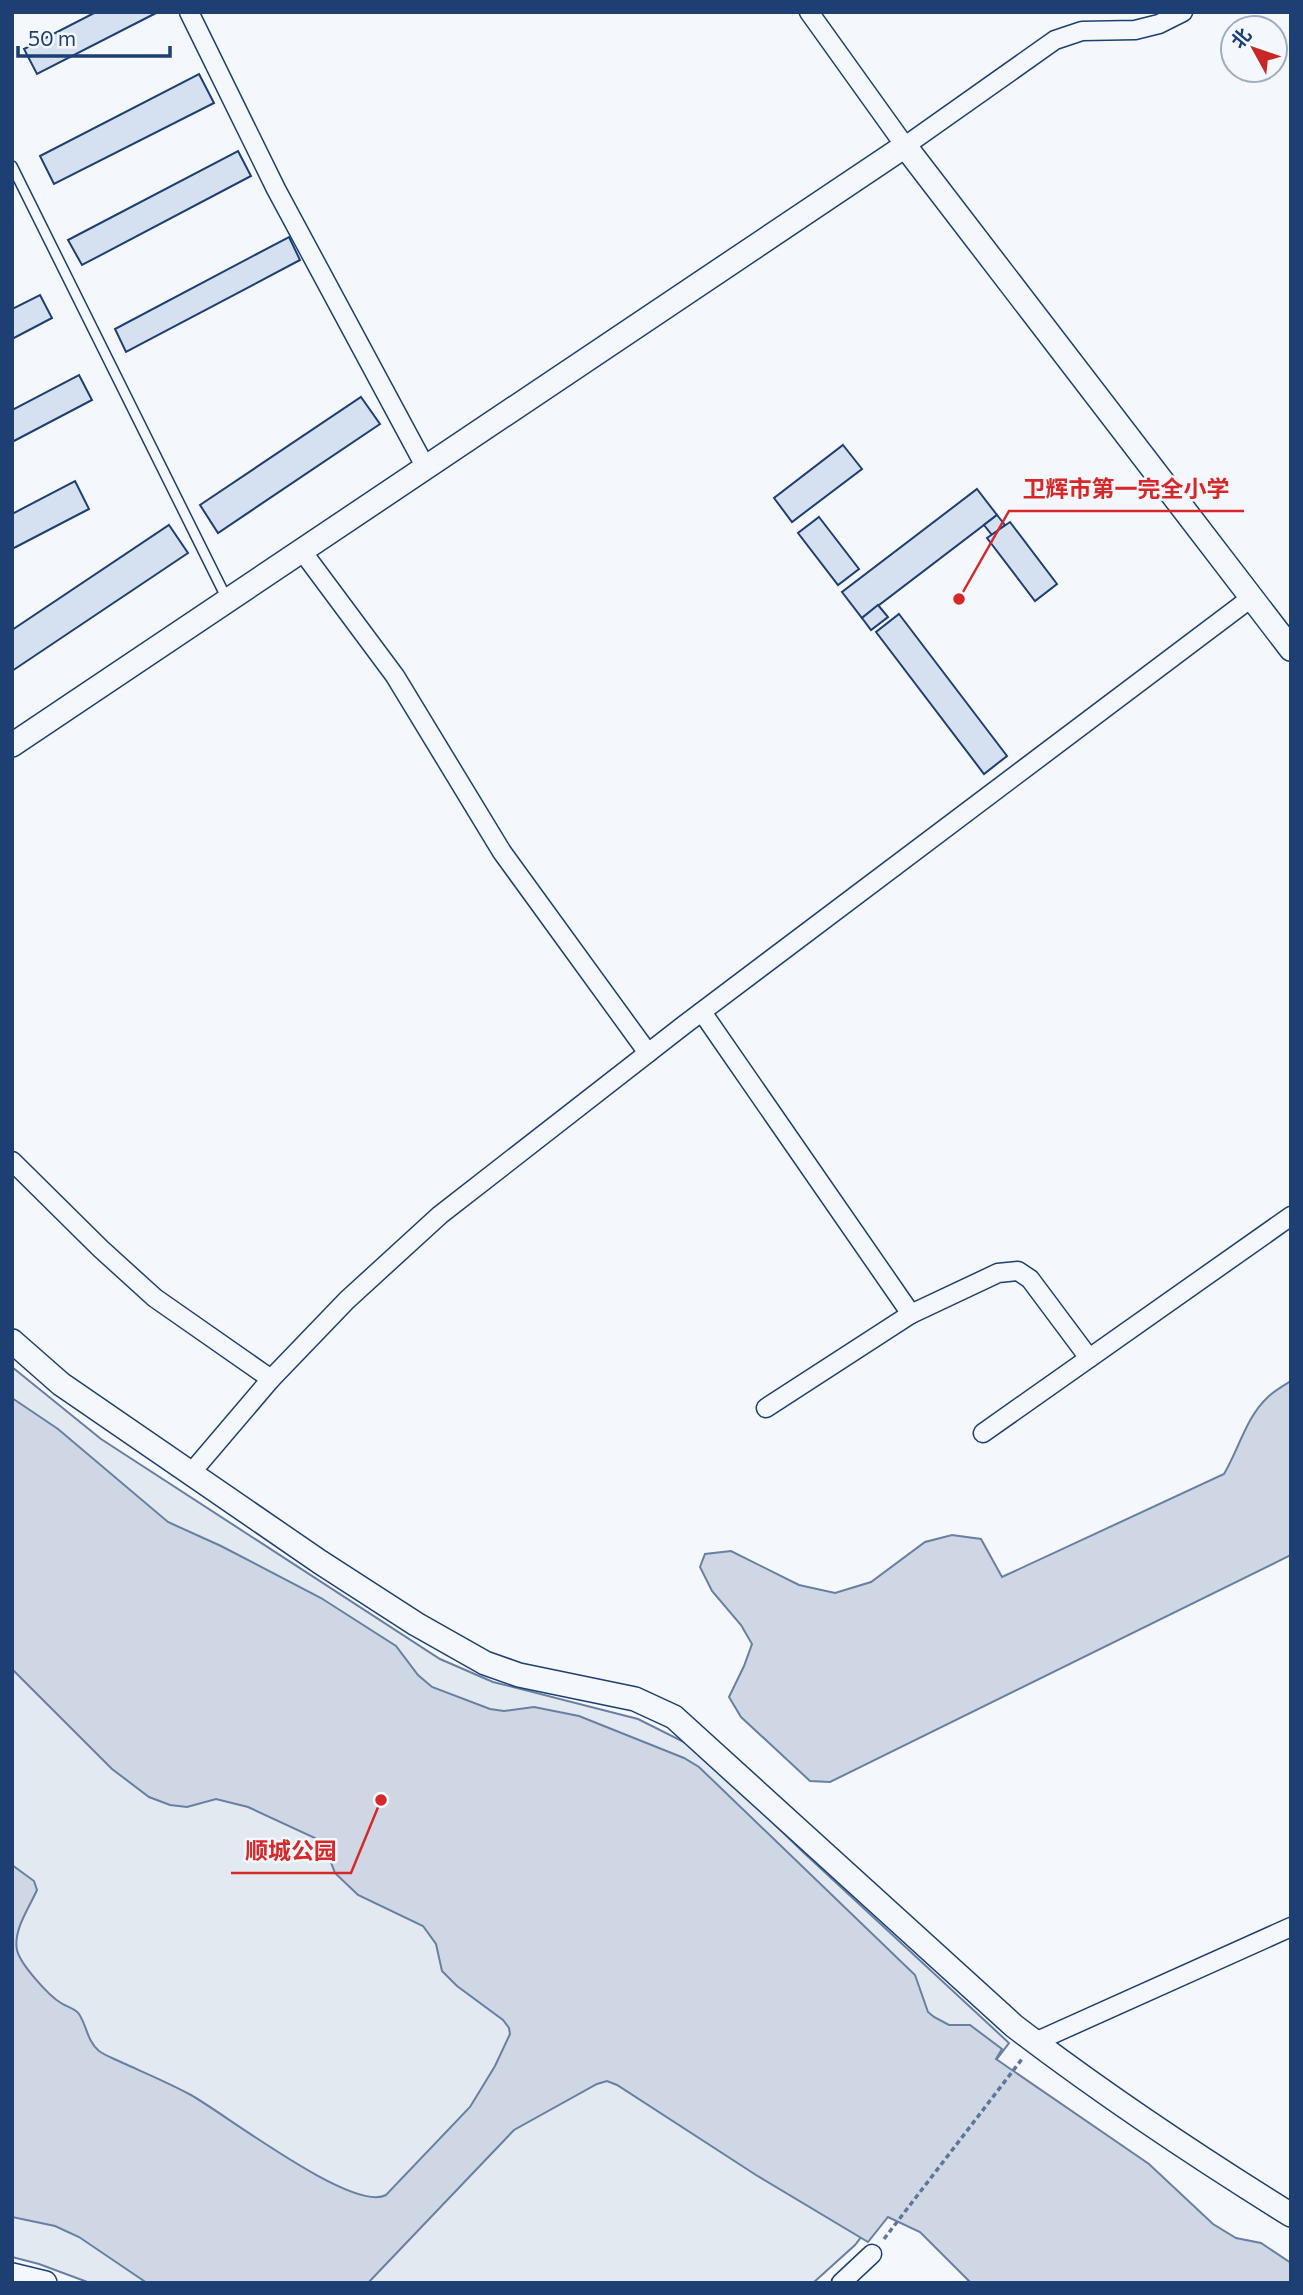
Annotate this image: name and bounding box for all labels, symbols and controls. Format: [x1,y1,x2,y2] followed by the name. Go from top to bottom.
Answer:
[18,14,170,58] scale bar
[1219,14,1289,84] north arrow
[1226,23,1256,52] text: 北
[28,25,76,50] text: 50 m
[1009,467,1244,511] callout: 卫辉市第一完全小学
[1023,474,1230,502] text: 卫辉市第一完全小学
[231,1829,351,1873] callout: 顺城公园
[245,1836,337,1864] text: 顺城公园

